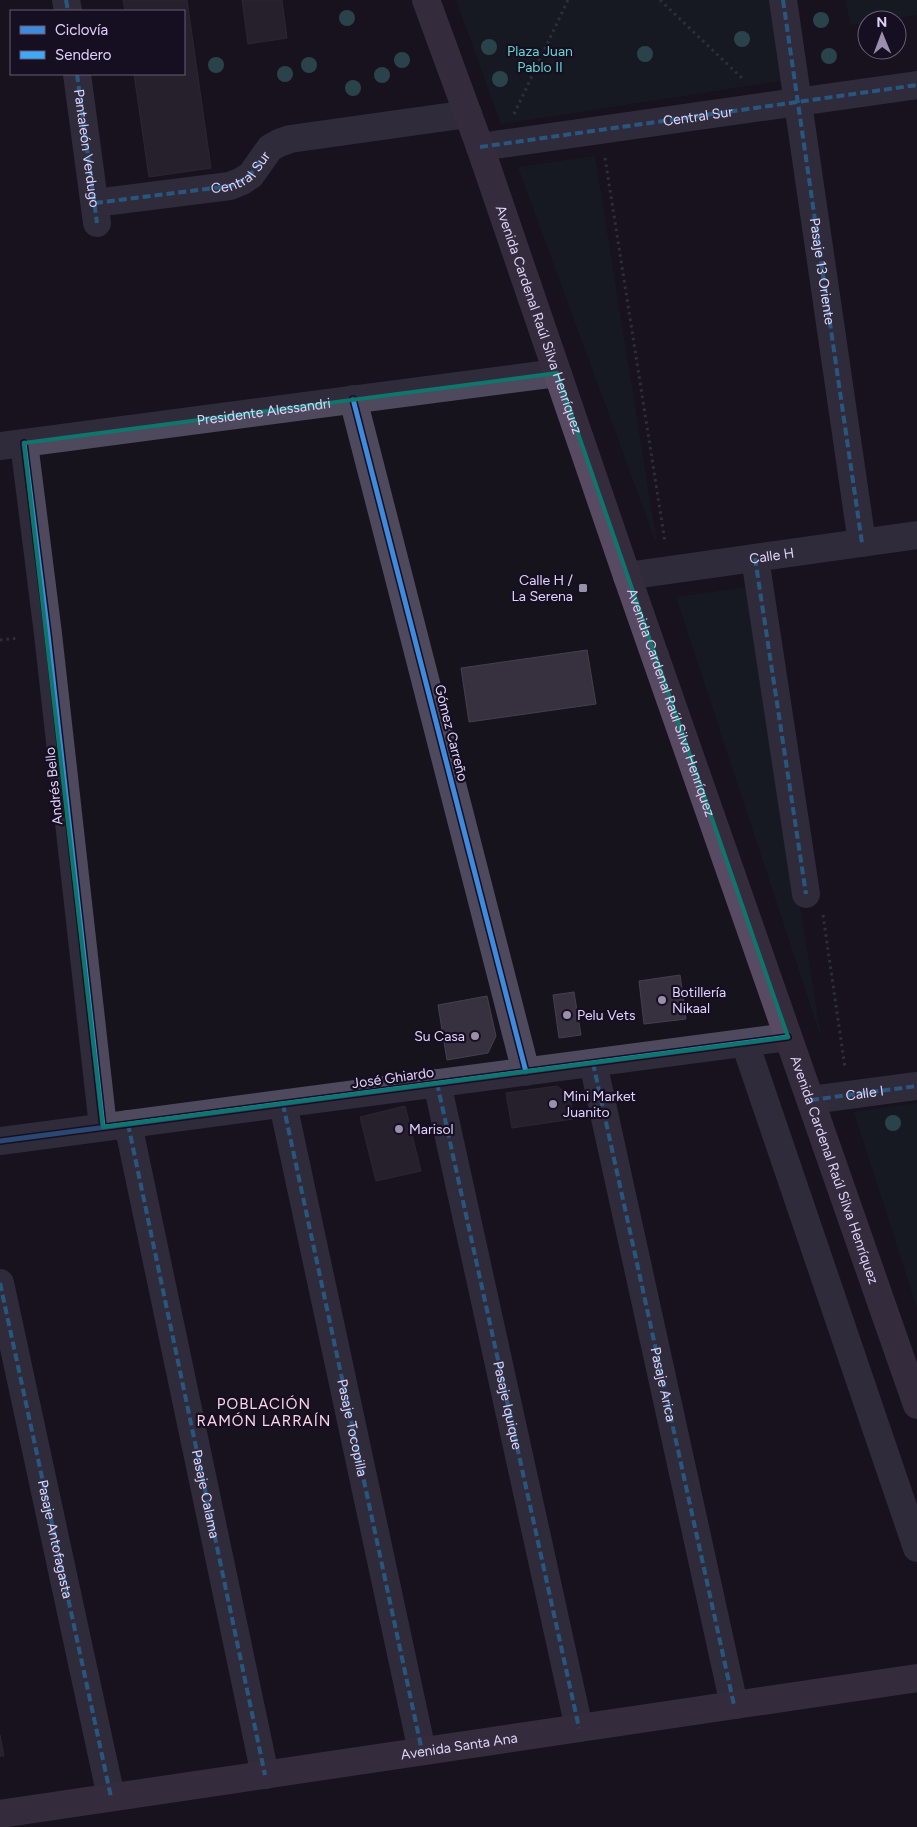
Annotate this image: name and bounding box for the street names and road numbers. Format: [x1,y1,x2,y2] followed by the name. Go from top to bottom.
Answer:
[71,88,103,209] street label: Pantaleón Verdugo
[662,103,734,129] street label: Central Sur
[210,148,274,197] street label: Central Sur
[492,203,586,436] street label: Avenida Cardenal Raúl Silva Henríquez
[806,217,839,326] street label: Pasaje 13 Oriente
[196,394,332,429] street label: Presidente Alessandri
[748,544,795,567] street label: Calle H
[623,586,719,819] street label: Avenida Cardenal Raúl Silva Henríquez
[431,683,471,783] street label: Gómez Carreño
[41,746,67,826] street label: Andrés Bello
[787,1053,882,1286] street label: Avenida Cardenal Raúl Silva Henríquez
[351,1064,435,1092] street label: José Ghiardo
[844,1082,885,1104] street label: Calle I
[647,1345,680,1423] street label: Pasaje Arica
[490,1359,526,1451] street label: Pasaje Iquique
[334,1377,371,1478] street label: Pasaje Tocopilla
[188,1448,223,1540] street label: Pasaje Calama
[34,1478,76,1600] street label: Pasaje Antofagasta
[399,1729,519,1763] street label: Avenida Santa Ana

